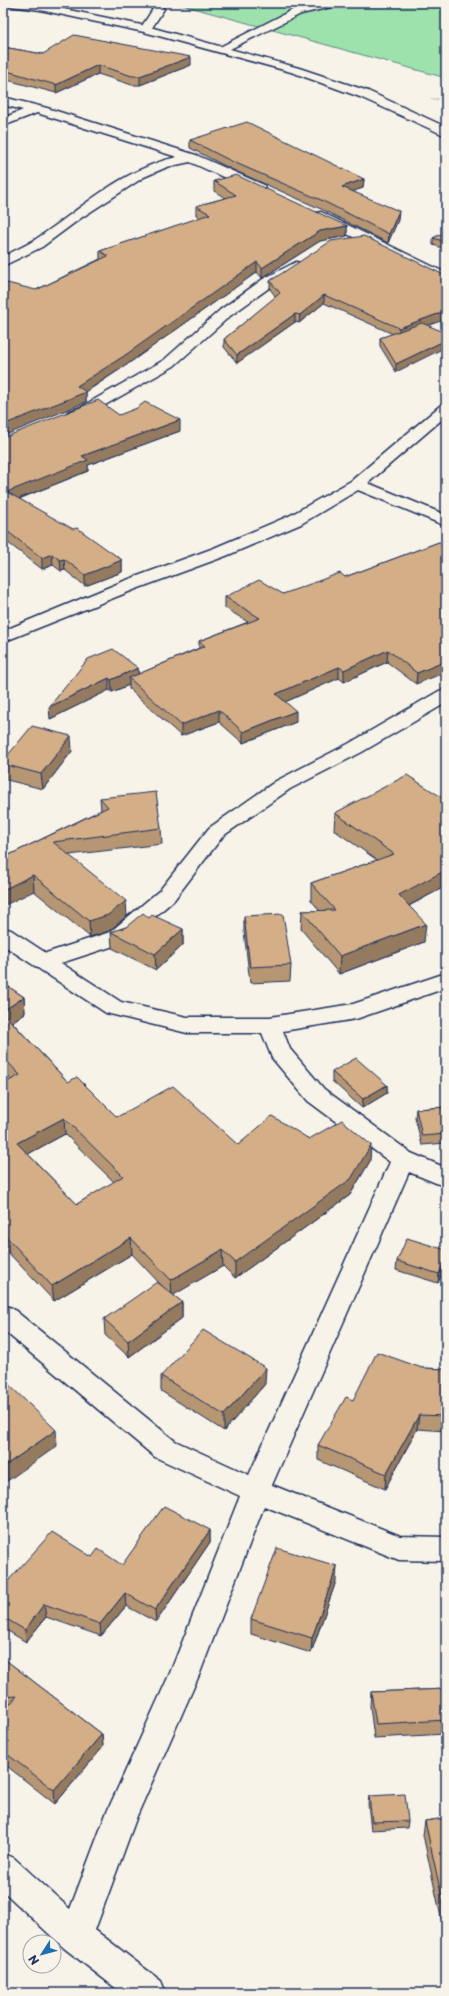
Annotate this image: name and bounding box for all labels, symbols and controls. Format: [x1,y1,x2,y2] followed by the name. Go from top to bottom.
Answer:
[22,1934,62,1974] north arrow
[24,1951,43,1969] text: N

